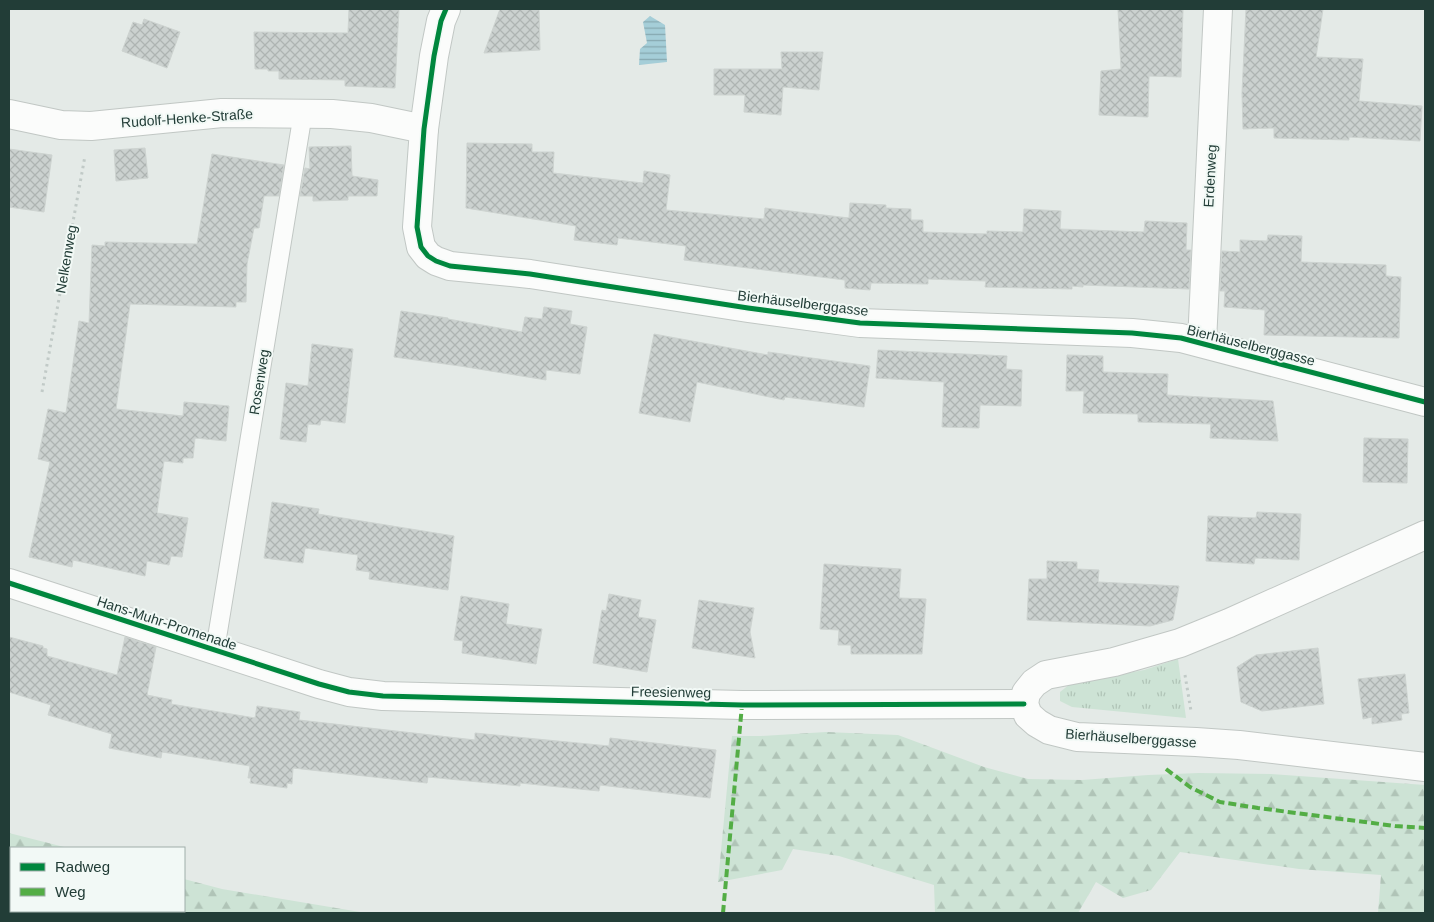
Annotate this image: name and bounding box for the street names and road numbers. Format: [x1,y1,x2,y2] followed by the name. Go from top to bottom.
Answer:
[120,105,254,131] street label: Rudolf-Henke-Straße
[1200,144,1220,208] street label: Erdenweg
[52,224,80,294] street label: Nelkenweg
[737,287,869,319] street label: Bierhäuselberggasse
[1185,321,1317,369] street label: Bierhäuselberggasse
[246,348,272,416] street label: Rosenweg
[95,593,239,653] street label: Hans-Muhr-Promenade
[631,683,711,701] street label: Freesienweg
[1065,725,1197,751] street label: Bierhäuselberggasse

